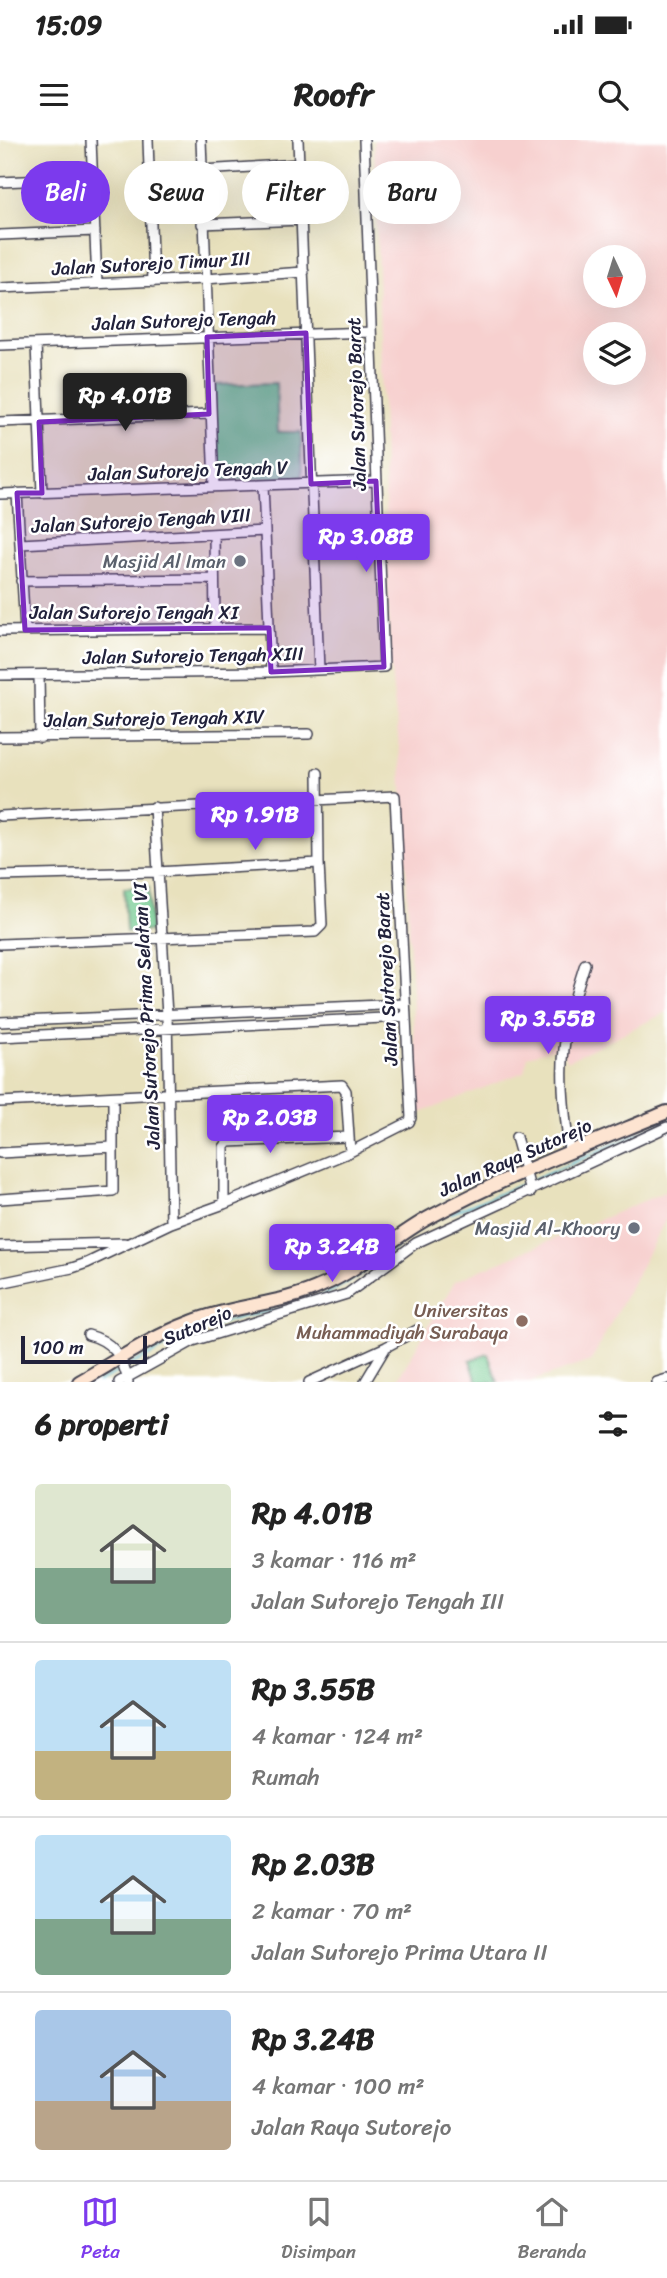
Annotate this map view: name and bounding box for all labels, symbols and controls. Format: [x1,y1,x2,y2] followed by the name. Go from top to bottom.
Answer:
[35,2,102,48] text: 15:09
[294,66,373,123] text: Roofr
[35,76,73,114] icon: menu
[594,76,632,114] icon: search
[21,161,110,224] chip: Beli
[124,161,228,224] chip: Sewa
[242,161,349,224] chip: Filter
[363,161,461,224] chip: Baru
[50,242,251,285] street label: Jalan Sutorejo Timur III
[583,245,646,308] north arrow
[583,245,646,385] map controls
[90,301,277,340] street label: Jalan Sutorejo Tengah
[337,317,376,492] street label: Jalan Sutorejo Barat
[583,322,646,385] button: layers
[53,373,197,433] pin: Rp 4.01B
[79,375,171,416] text: Rp 4.01B
[86,450,289,491] street label: Jalan Sutorejo Tengah V
[30,498,252,543] street label: Jalan Sutorejo Tengah VIII
[294,514,438,574] pin: Rp 3.08B
[319,516,413,557] text: Rp 3.08B
[103,545,226,578] place label: Masjid Al Iman
[232,553,248,569] marker: Masjid Al Iman
[28,596,240,629] street label: Jalan Sutorejo Tengah XI
[81,637,304,674] street label: Jalan Sutorejo Tengah XIII
[43,700,265,737] street label: Jalan Sutorejo Tengah XIV
[183,792,327,852] pin: Rp 1.91B
[211,794,299,835] text: Rp 1.91B
[123,880,170,1151] street label: Jalan Sutorejo Prima Selatan VI
[365,892,408,1067] street label: Jalan Sutorejo Barat
[476,996,620,1056] pin: Rp 3.55B
[501,998,595,1039] text: Rp 3.55B
[198,1096,342,1155] pin: Rp 2.03B
[223,1097,317,1138] text: Rp 2.03B
[432,1109,597,1206] street label: Jalan Raya Sutorejo
[475,1212,620,1245] place label: Masjid Al-Khoory
[626,1220,642,1236] marker: Masjid Al-Khoory
[260,1224,404,1284] pin: Rp 3.24B
[285,1226,379,1267] text: Rp 3.24B
[296,1294,508,1349] place label: Universitas Muhammadiyah Surabaya
[158,1296,237,1355] street label: Sutorejo
[514,1313,530,1329] marker: Universitas Muhammadiyah Surabaya
[32,1331,84,1364] text: 100 m
[21,1333,147,1365] scale bar
[35,1397,168,1451] text: 6 properti
[594,1405,632,1443] icon: filters
[252,1486,372,1540] text: Rp 4.01B
[91,1512,175,1596] icon: home
[252,1540,417,1581] text: 3 kamar · 116 m²
[252,1581,504,1622] text: Jalan Sutorejo Tengah III
[252,1662,375,1716] text: Rp 3.55B
[91,1688,175,1772] icon: home
[252,1716,423,1757] text: 4 kamar · 124 m²
[252,1757,320,1798] text: Rumah
[252,1837,375,1891] text: Rp 2.03B
[91,1863,175,1947] icon: home
[252,1891,412,1932] text: 2 kamar · 70 m²
[252,1932,548,1973] text: Jalan Sutorejo Prima Utara II
[252,2012,374,2066] text: Rp 3.24B
[91,2038,175,2122] icon: home
[252,2066,425,2107] text: 4 kamar · 100 m²
[252,2107,451,2148] text: Jalan Raya Sutorejo
[81,2193,120,2268] tab: Peta
[281,2193,356,2268] tab: Disimpan
[517,2193,586,2268] tab: Beranda

